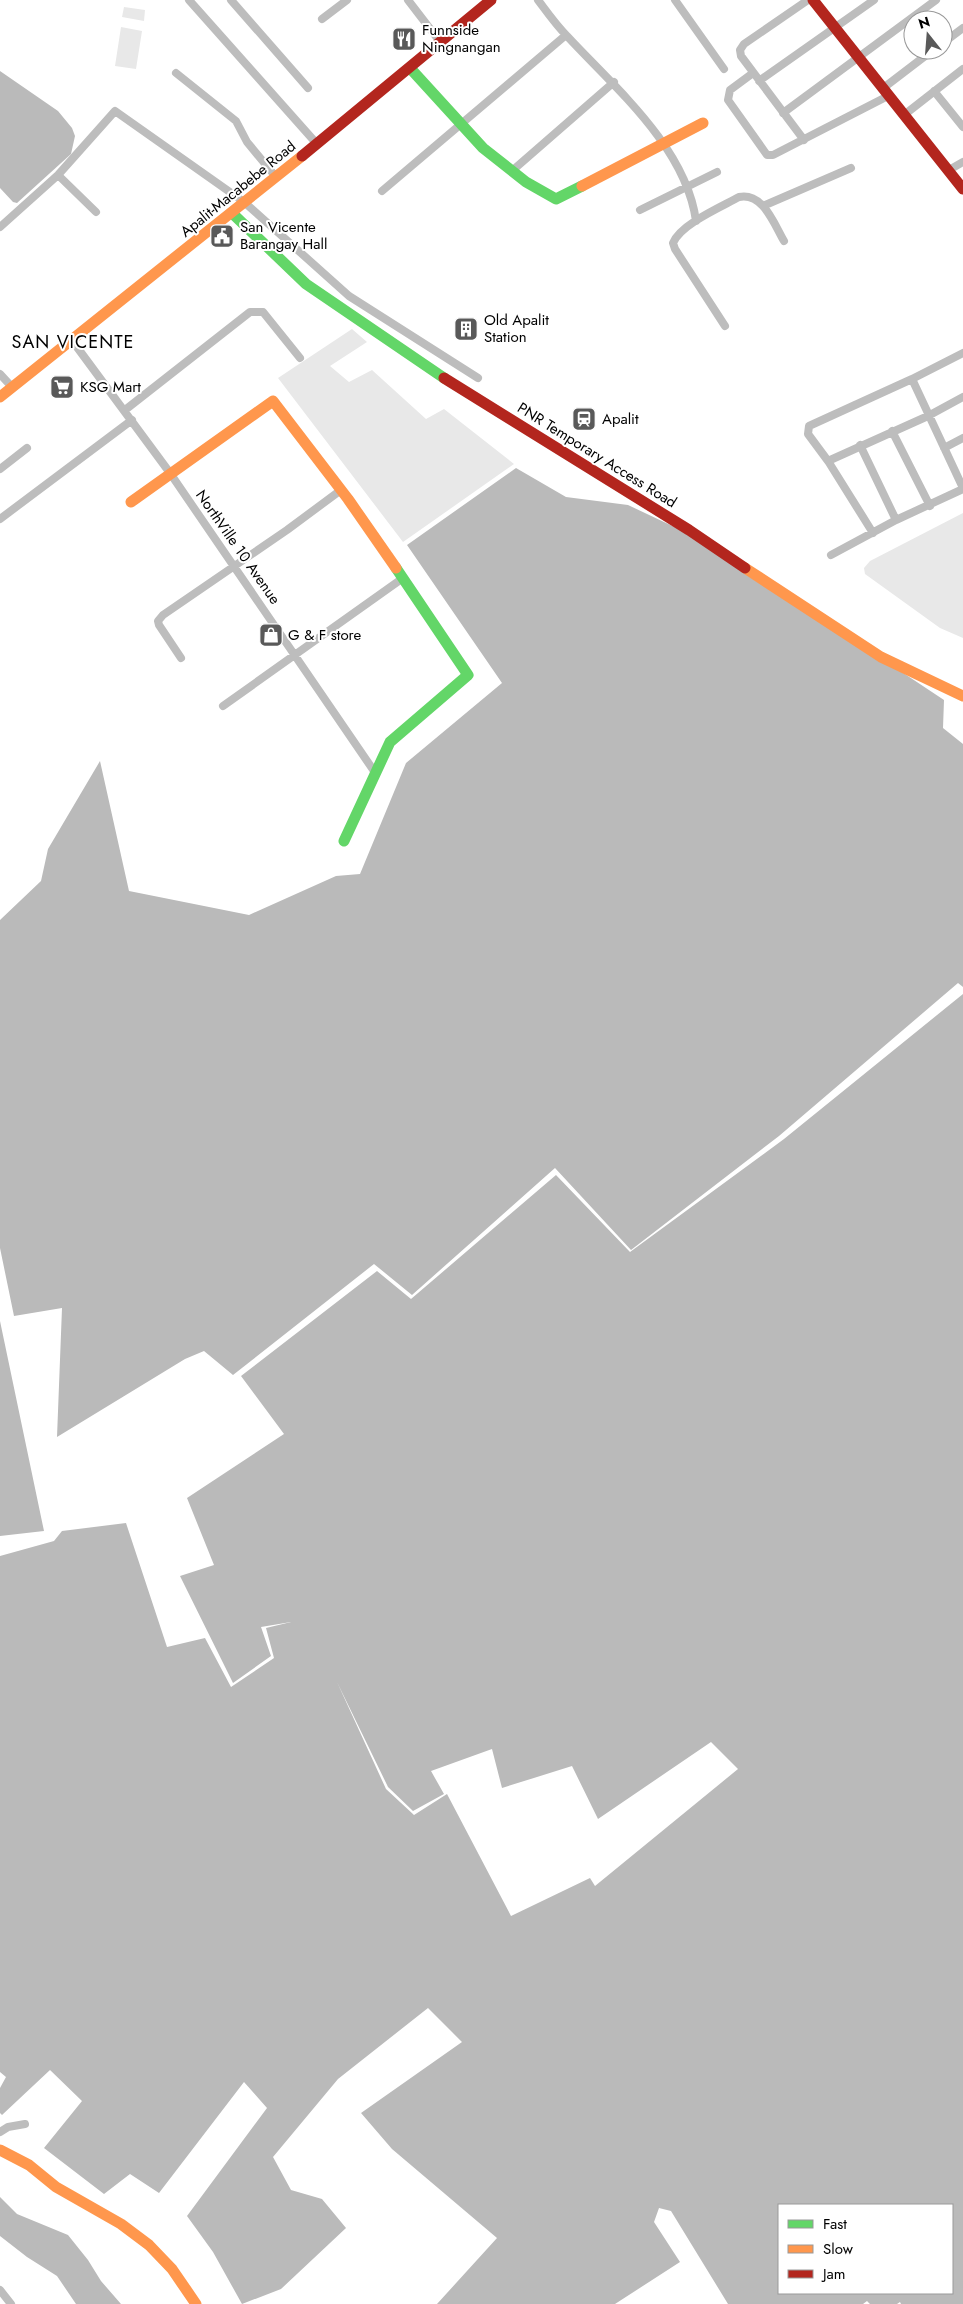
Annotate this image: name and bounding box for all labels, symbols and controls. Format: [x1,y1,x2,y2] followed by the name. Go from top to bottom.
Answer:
[903,10,953,60] north arrow
[916,11,932,34] text: N
[422,19,501,58] place label: Funnside Ningnangan
[391,26,417,52] restaurant icon: Funnside Ningnangan
[176,135,300,243] street label: Apalit-Macabebe Road
[240,216,327,255] place label: San Vicente Barangay Hall
[209,223,235,249] public building icon: San Vicente Barangay Hall
[484,309,549,348] place label: Old Apalit Station
[453,316,479,342] building icon: Old Apalit Station
[12,329,134,355] district label: SAN VICENTE
[49,374,75,400] supermarket icon: KSG Mart
[80,376,141,398] place label: KSG Mart
[513,397,681,513] street label: PNR Temporary Access Road
[571,406,597,432] station icon: Apalit
[602,408,639,430] place label: Apalit
[190,485,286,609] street label: NorthVille 10 Avenue
[258,622,284,648] shop icon: G & F store
[288,624,362,646] place label: G & F store
[778,2204,953,2294] legend
[823,2213,847,2235] text: Fast
[823,2238,854,2260] text: Slow
[821,2263,846,2285] text: Jam

